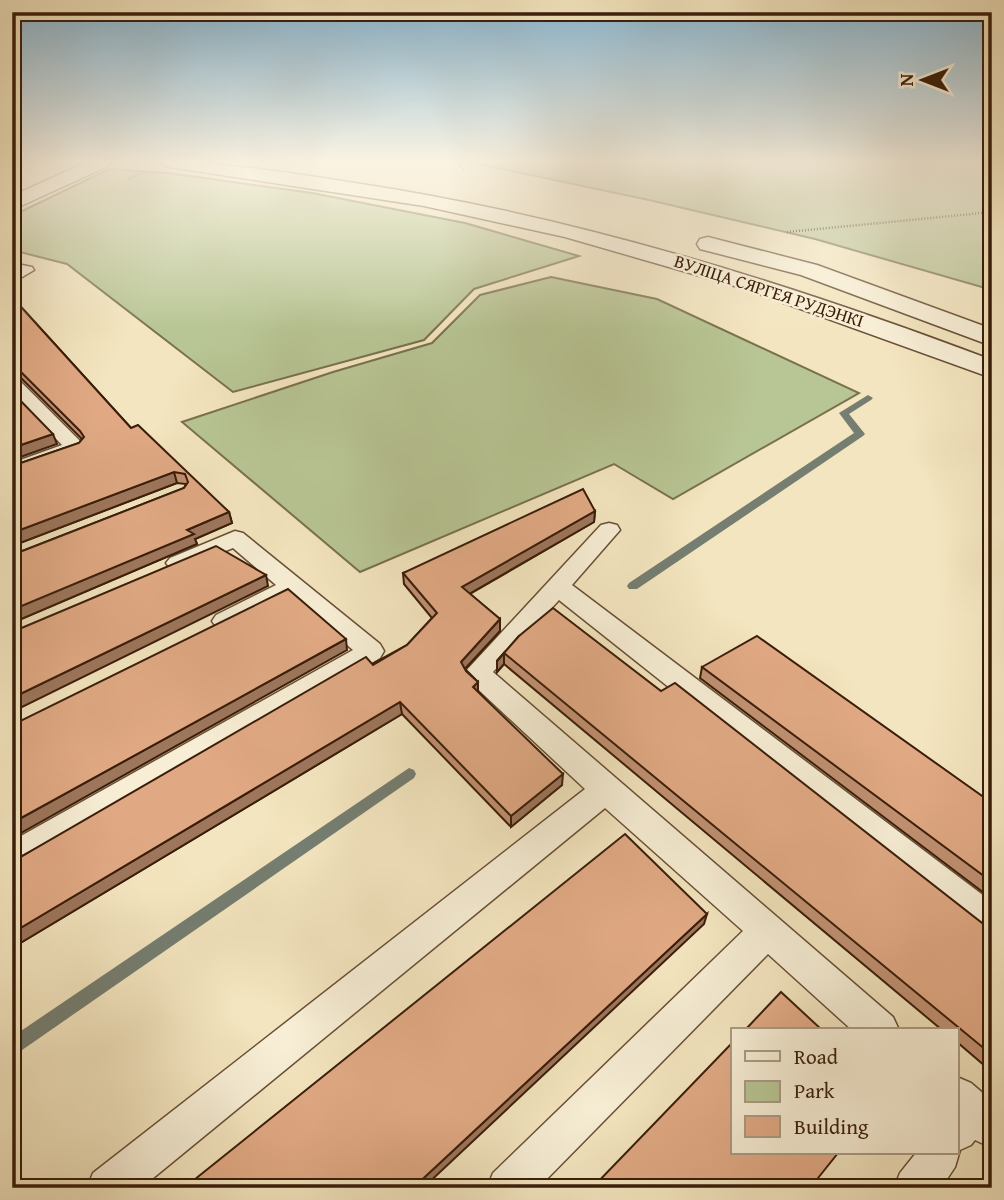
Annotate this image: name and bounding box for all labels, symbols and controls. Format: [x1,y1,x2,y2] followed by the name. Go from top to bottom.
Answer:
[888,46,958,116] north arrow
[892,73,920,86] text: N
[671,247,867,334] street label: ВУЛІЦА СЯРГЕЯ РУДЭНКІ
[731,1028,958,1154] legend
[794,1041,839,1072] text: Road
[794,1075,835,1106] text: Park
[794,1111,869,1142] text: Building

